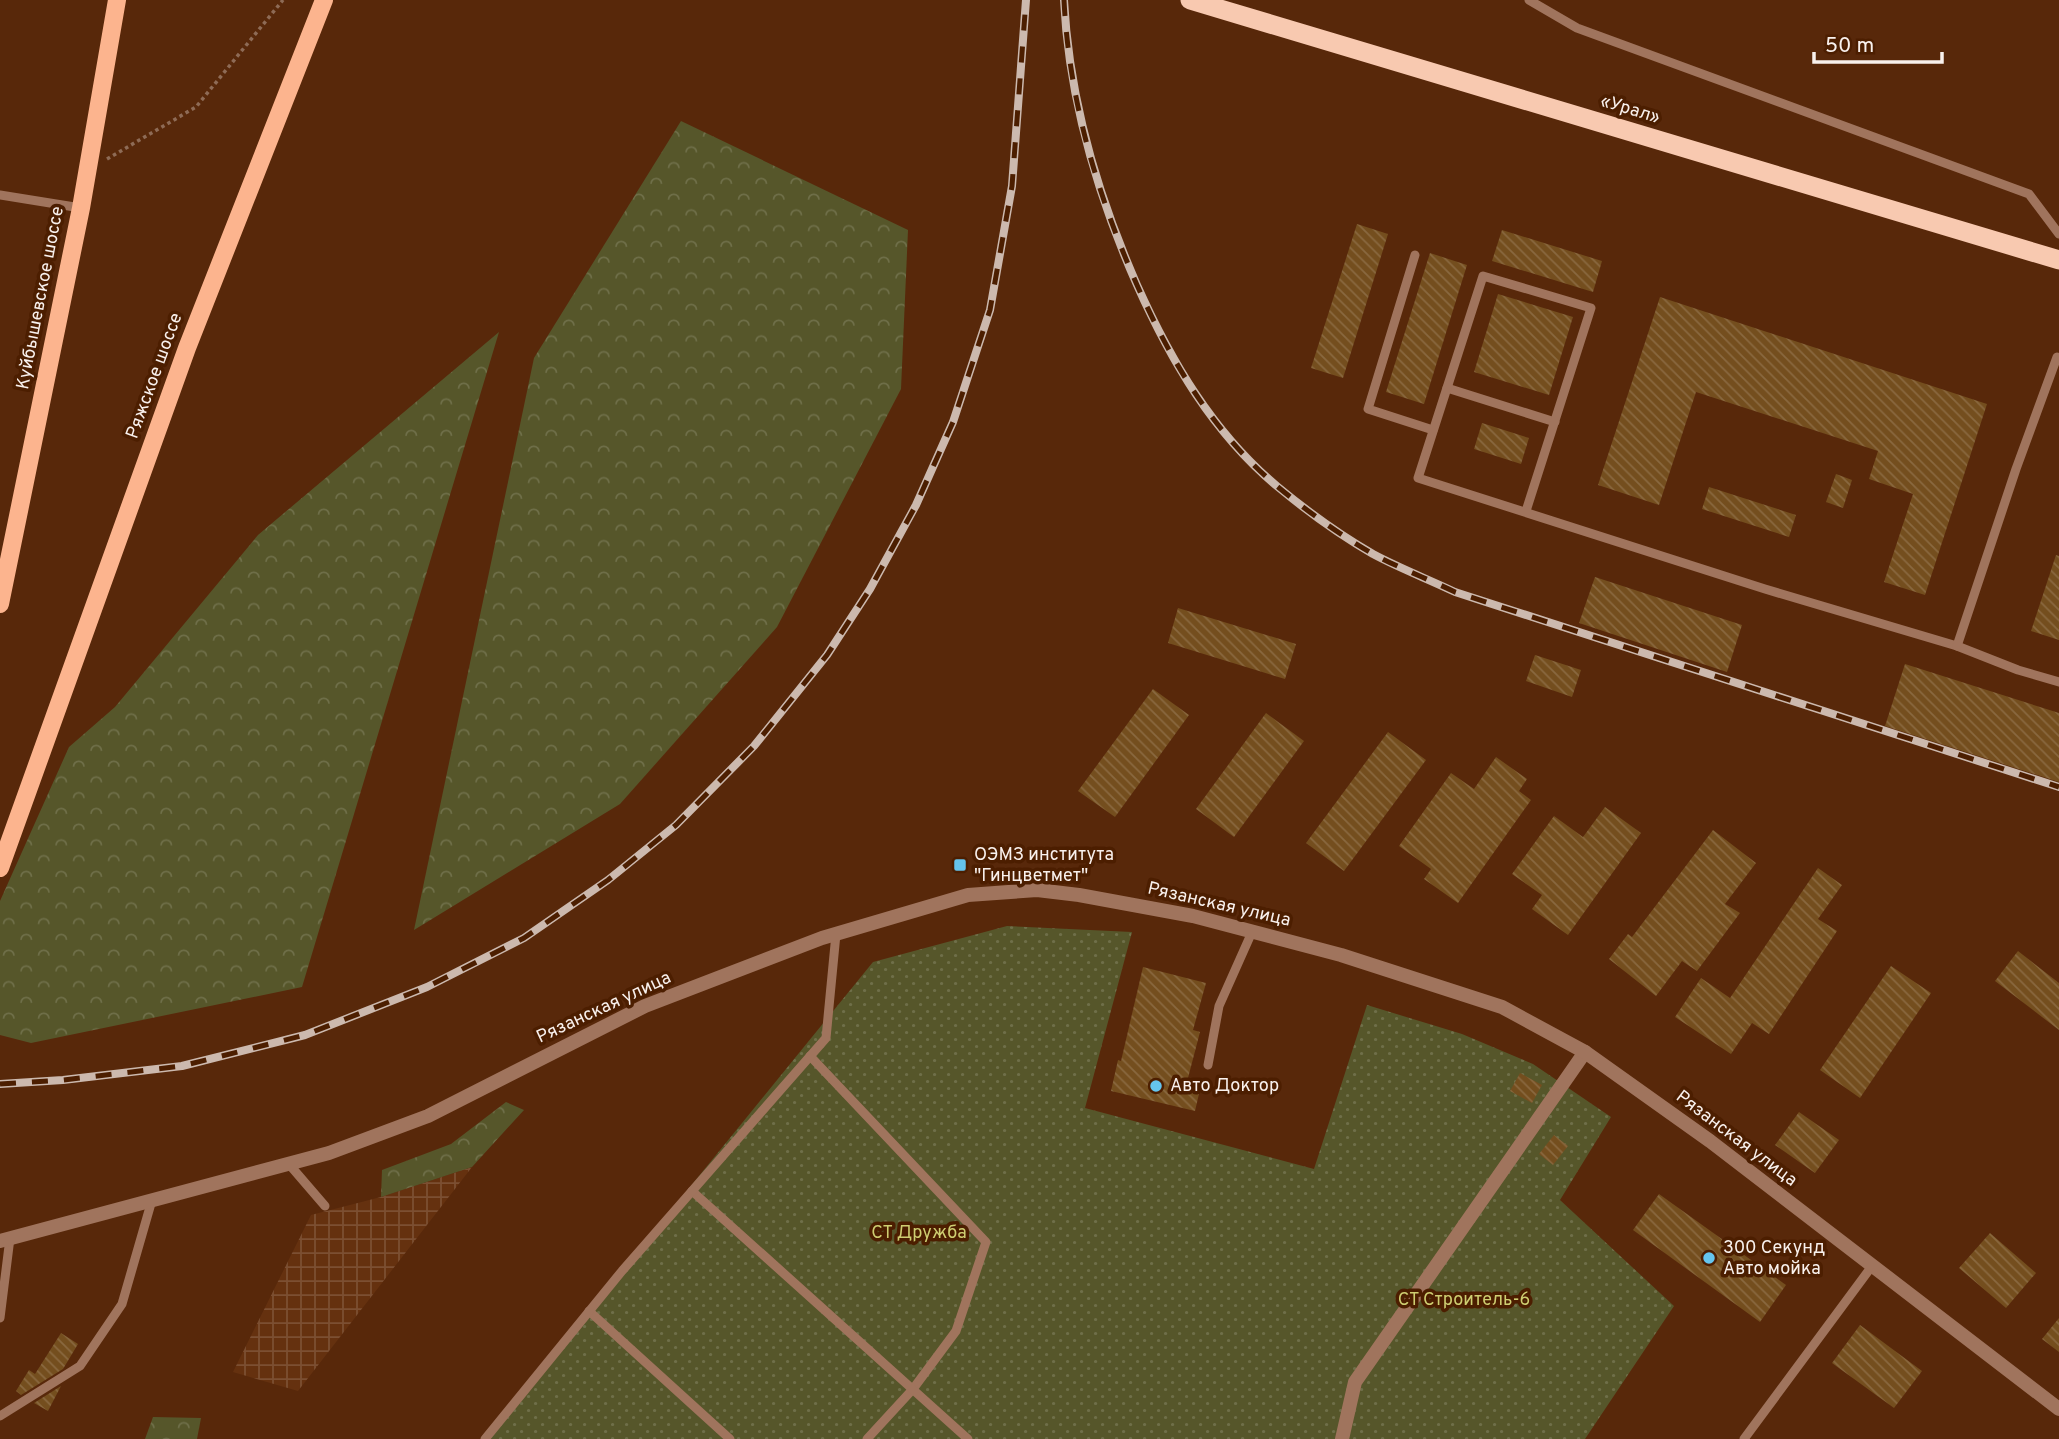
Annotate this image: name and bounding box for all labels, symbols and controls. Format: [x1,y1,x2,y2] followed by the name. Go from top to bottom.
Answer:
[1814,21,1942,65] scale bar
[1825,33,1874,60] text: 50 m
[1597,90,1663,130] street label: «Урал»
[12,204,70,392] street label: Куйбышевское шоссе
[122,310,188,442] street label: Ряжское шоссе
[974,844,1114,888] place label: ОЭМЗ института "Гинцветмет"
[952,857,968,873] marker: ОЭМЗ института "Гинцветмет"
[1145,877,1293,933] street label: Рязанская улица
[533,967,675,1049] street label: Рязанская улица
[1170,1075,1279,1098] place label: Авто Доктор
[1148,1078,1164,1094] marker: Авто Доктор
[1671,1086,1801,1192] street label: Рязанская улица
[871,1222,967,1245] park label: СТ Дружба
[1723,1237,1825,1281] place label: 300 Секунд Авто мойка
[1701,1250,1717,1266] marker: 300 Секунд Авто мойка
[1398,1289,1530,1312] park label: СТ Строитель-6

